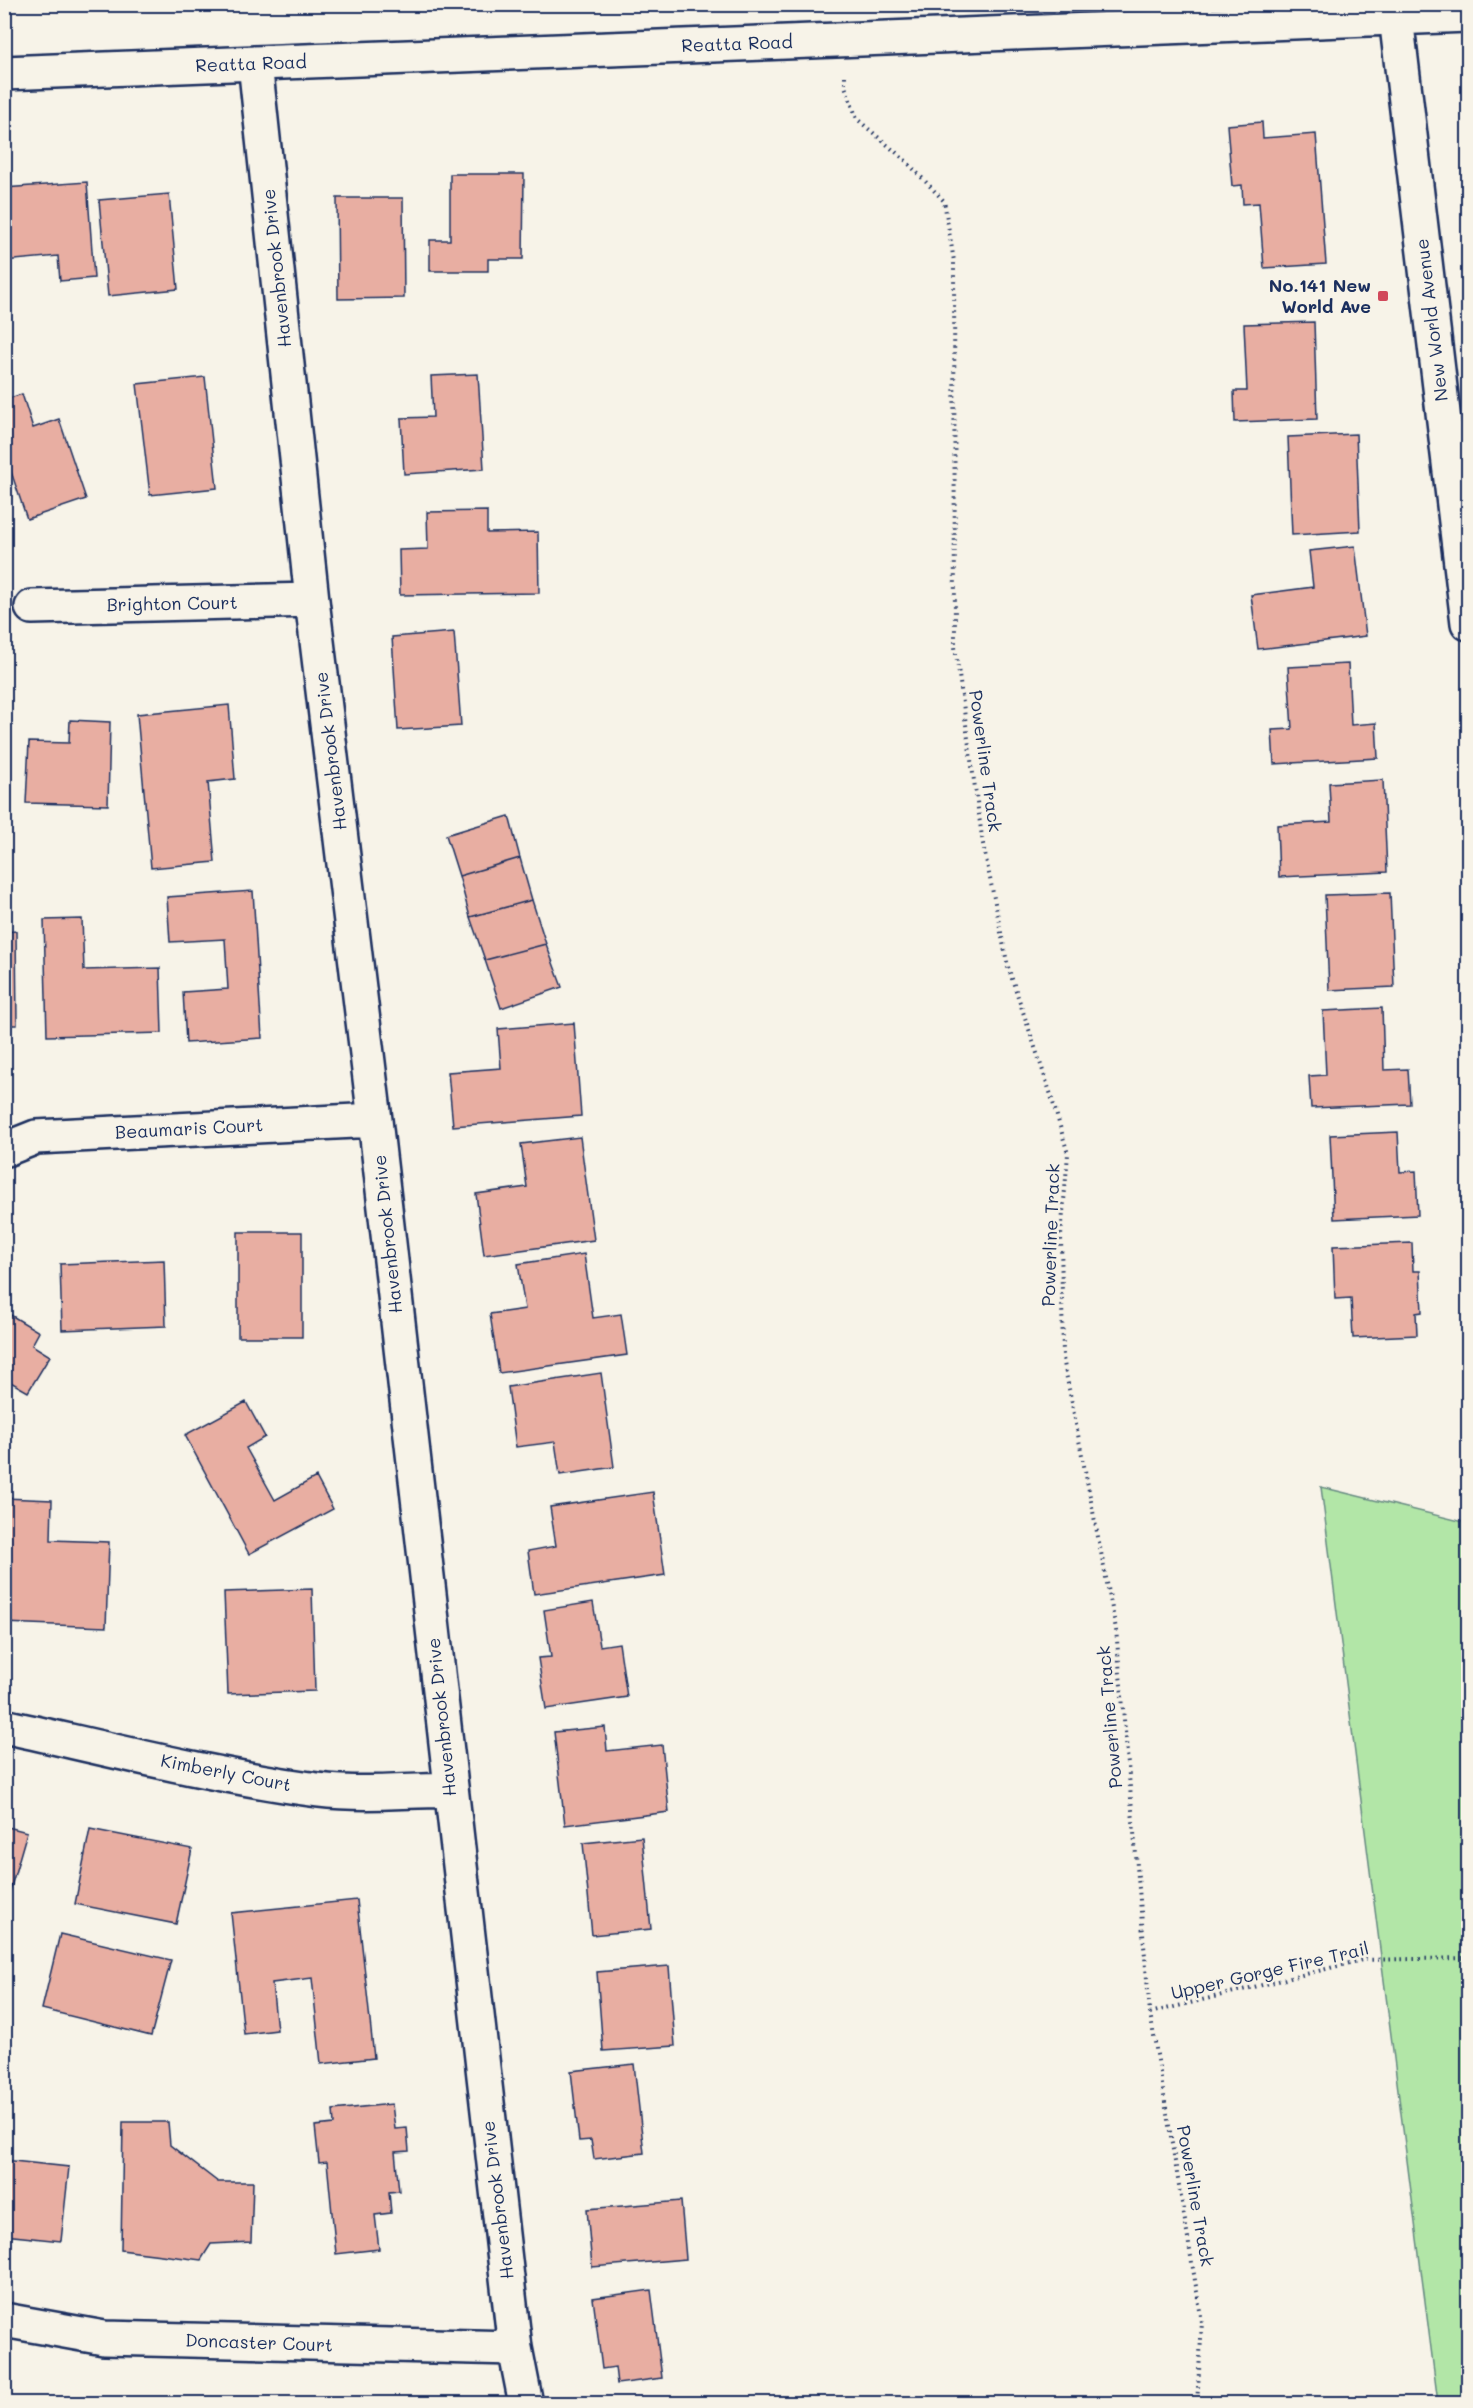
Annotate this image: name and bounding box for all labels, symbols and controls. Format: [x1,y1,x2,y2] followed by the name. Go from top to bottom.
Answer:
[681,29,793,57] street label: Reatta Road
[195,49,307,77] street label: Reatta Road
[256,188,296,349] street label: Havenbrook Drive
[1409,237,1453,403] street label: New World Avenue
[1269,273,1371,318] place label: No.141 New World Ave
[1376,289,1390,303] marker: No.141 New World Ave
[106,590,238,616] street label: Brighton Court
[308,671,352,832] street label: Havenbrook Drive
[964,688,1008,833] street label: Powerline Track
[114,1112,264,1144] street label: Beaumaris Court
[367,1154,407,1315] street label: Havenbrook Drive
[1036,1163,1064,1307] street label: Powerline Track
[421,1637,461,1798] street label: Havenbrook Drive
[1091,1645,1127,1789] street label: Powerline Track
[159,1748,293,1796] street label: Kimberly Court
[1168,1936,1371,2004] street label: Upper Gorge Fire Trail
[475,2120,519,2281] street label: Havenbrook Drive
[1172,2123,1220,2268] street label: Powerline Track
[185,2327,333,2357] street label: Doncaster Court

